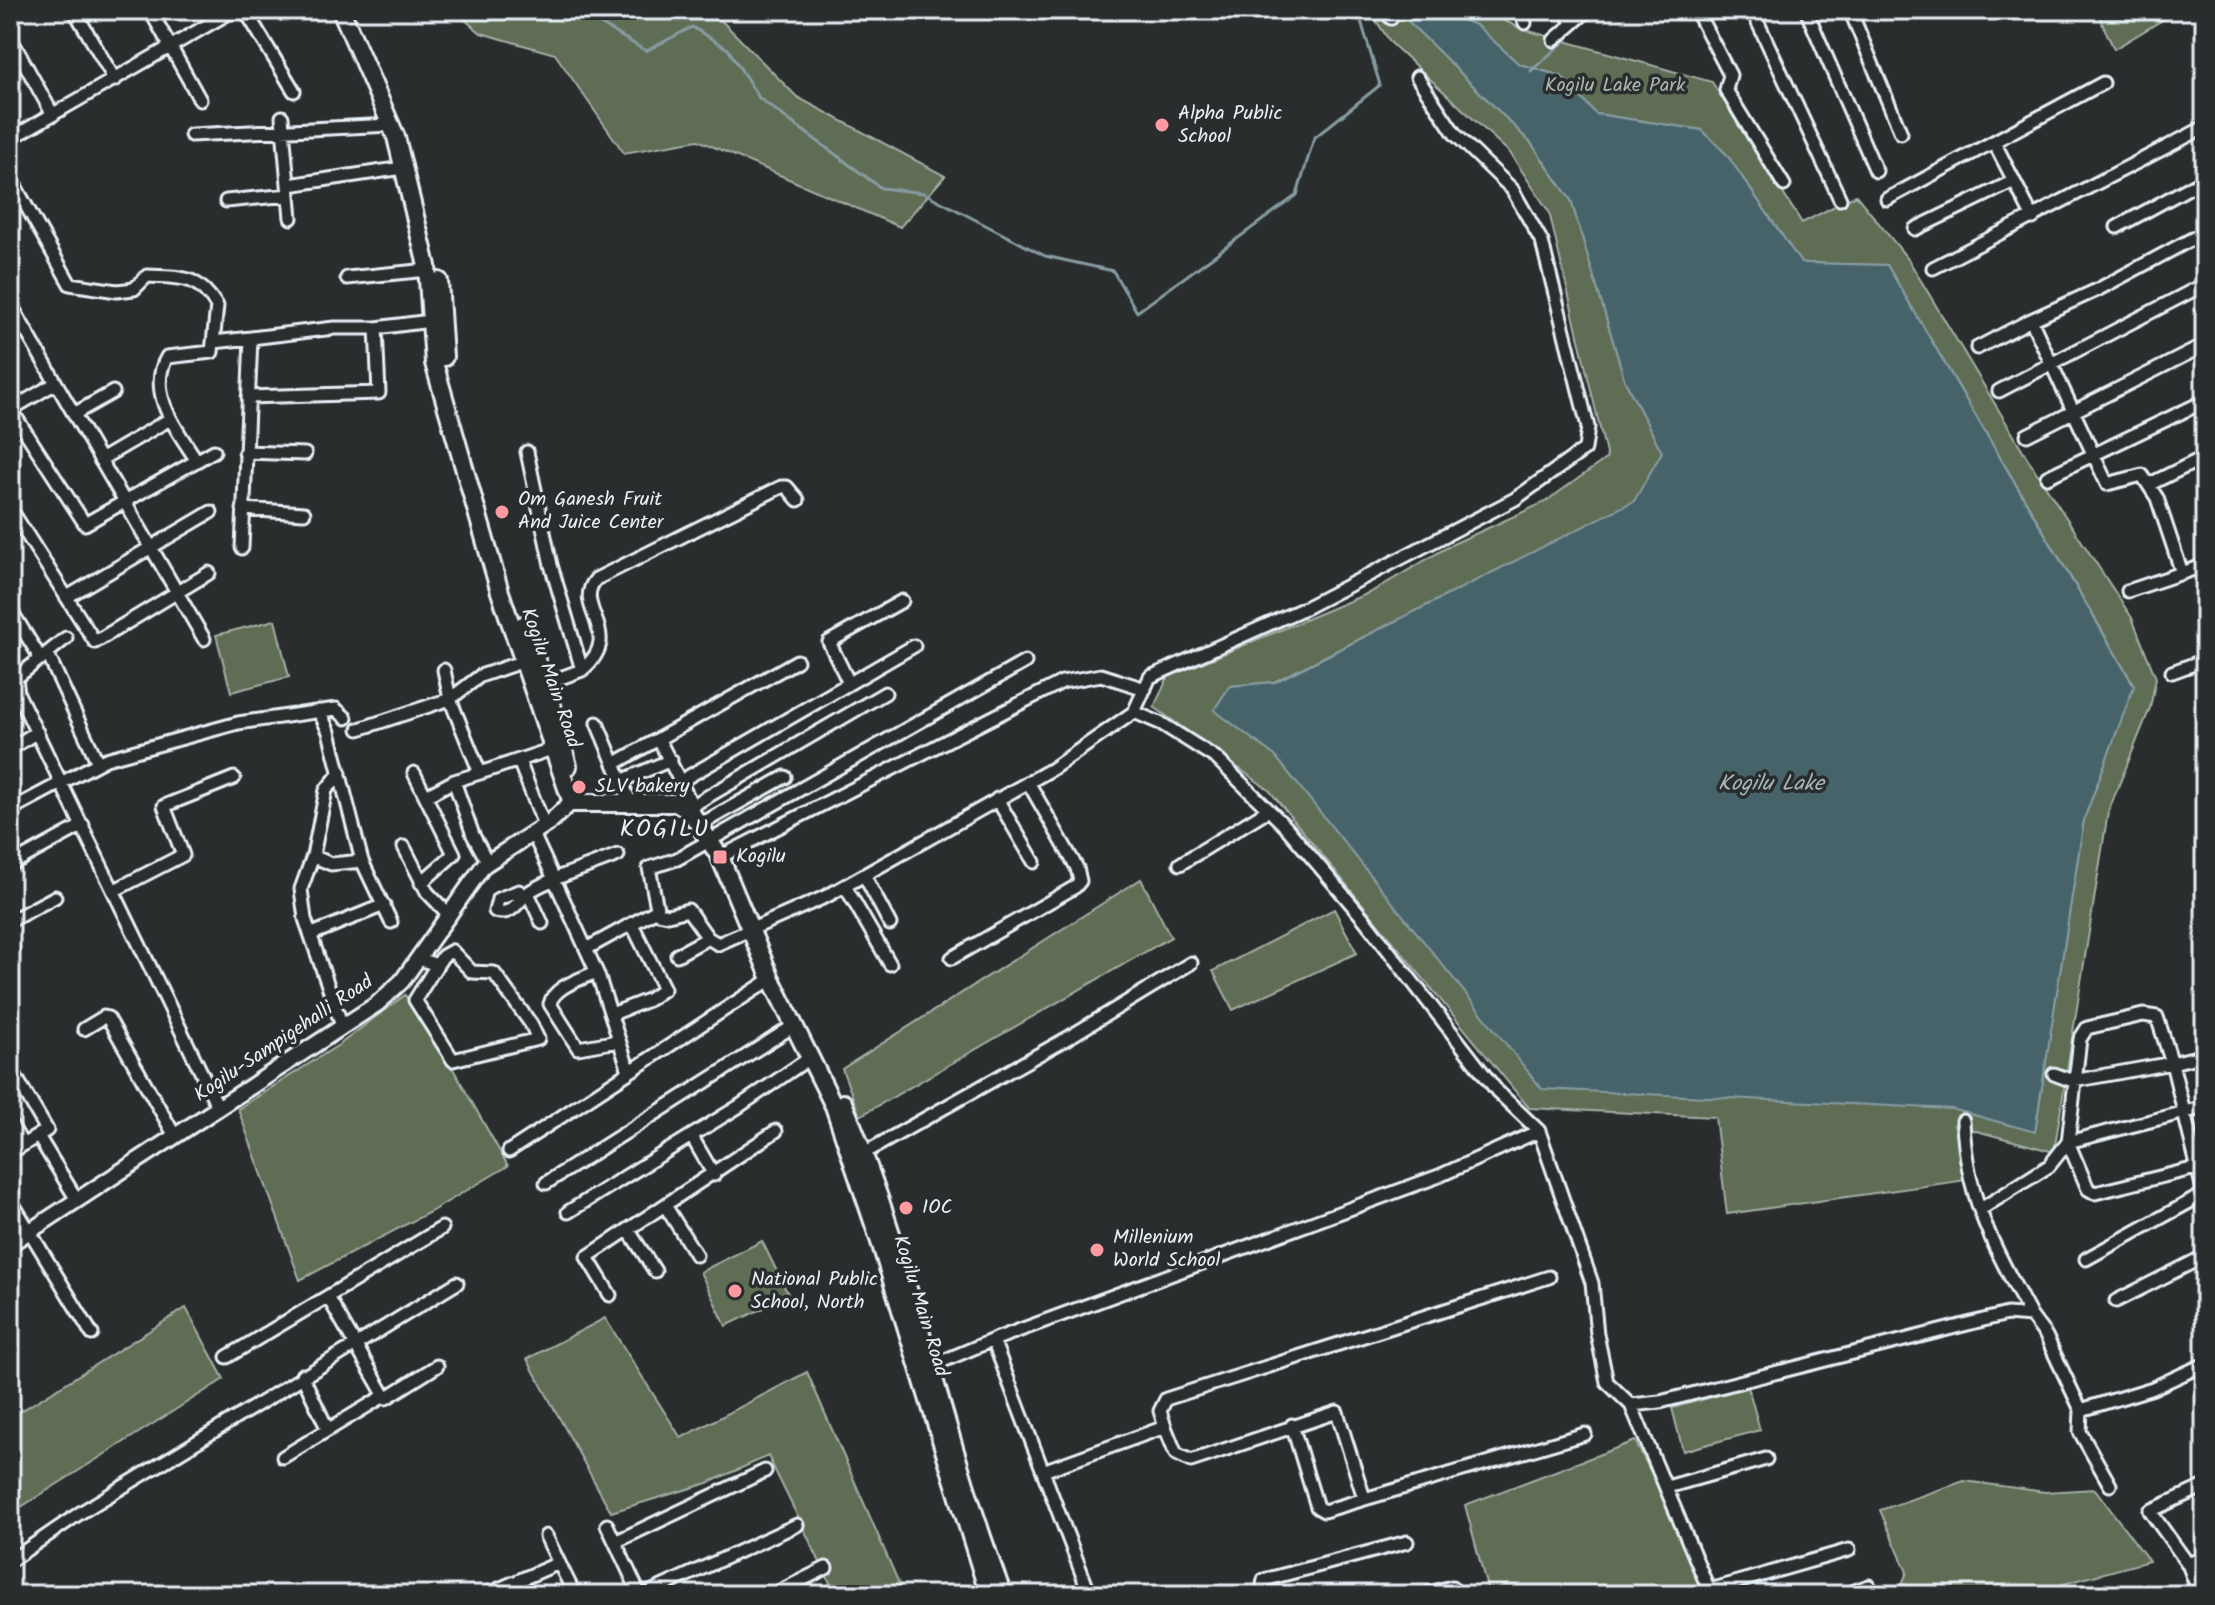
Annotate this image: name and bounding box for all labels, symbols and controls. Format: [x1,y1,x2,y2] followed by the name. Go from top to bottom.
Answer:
[1545,70,1686,102] park label: Kogilu Lake Park
[1178,98,1282,153] place label: Alpha Public School
[1153,116,1171,134] marker: Alpha Public School
[518,484,665,539] place label: Om Ganesh Fruit And Juice Center
[493,503,511,521] marker: Om Ganesh Fruit And Juice Center
[511,604,589,753] street label: Kogilu Main Road
[1718,767,1826,802] water label: Kogilu Lake
[595,771,690,803] place label: SLV bakery
[570,778,588,796] marker: SLV bakery
[620,810,710,849] district label: KOGILU
[736,841,786,873] place label: Kogilu
[711,848,729,866] marker: Kogilu
[188,966,381,1111] street label: Kogilu-Sampigehalli Road
[922,1192,952,1224] place label: IOC
[897,1199,915,1217] marker: IOC
[1113,1222,1221,1277] place label: Millenium World School
[883,1231,957,1382] street label: Kogilu Main Road
[1088,1241,1106,1259] marker: Millenium World School
[751,1264,878,1319] place label: National Public School, North
[726,1282,744,1300] marker: National Public School, North

